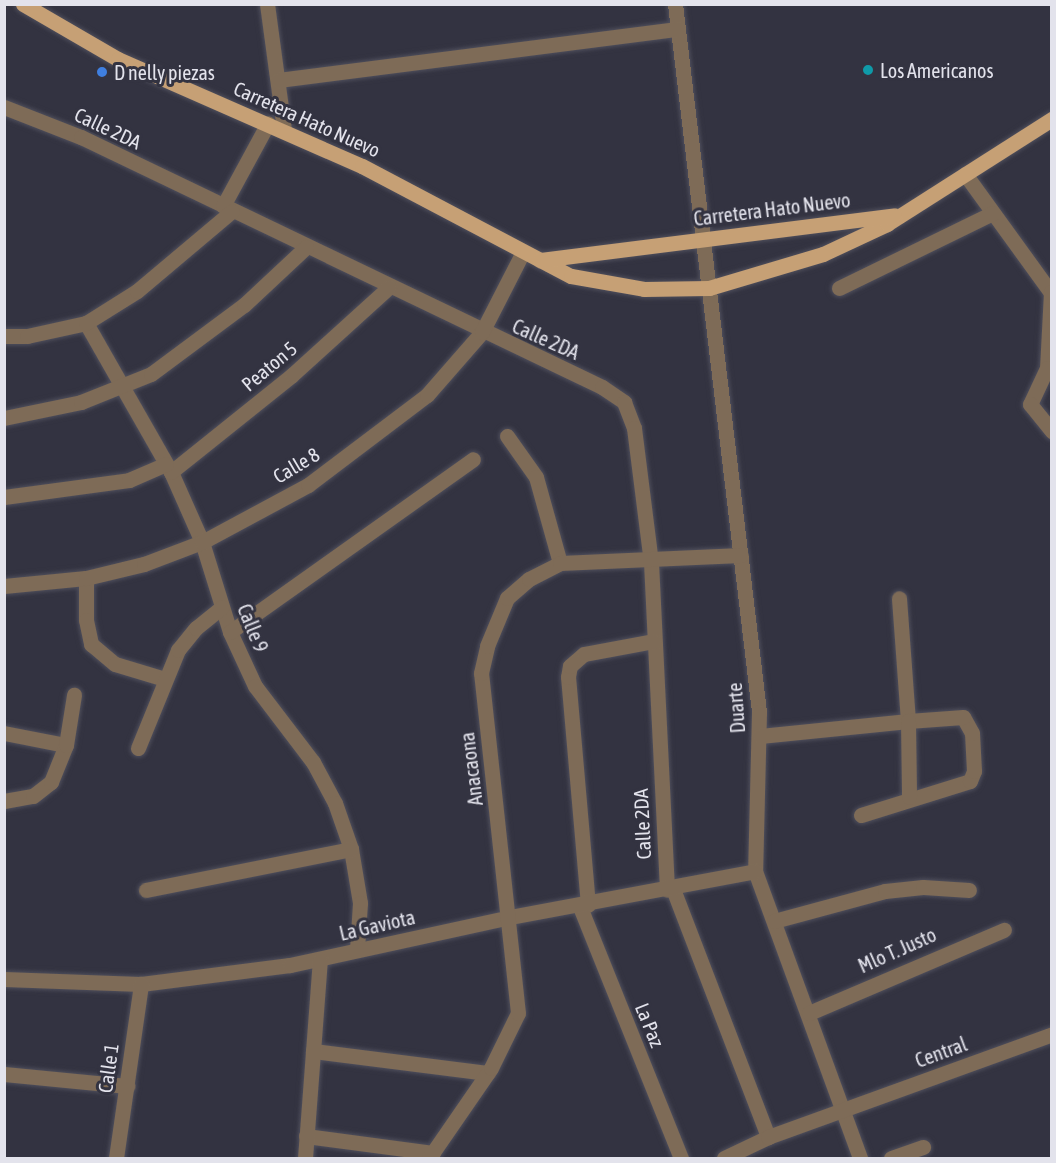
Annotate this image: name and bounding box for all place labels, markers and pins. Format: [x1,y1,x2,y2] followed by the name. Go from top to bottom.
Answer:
[880,58,994,82] place label: Los Americanos
[114,60,215,84] place label: D nelly piezas
[861,63,875,77] marker: Los Americanos
[95,65,109,79] marker: D nelly piezas

